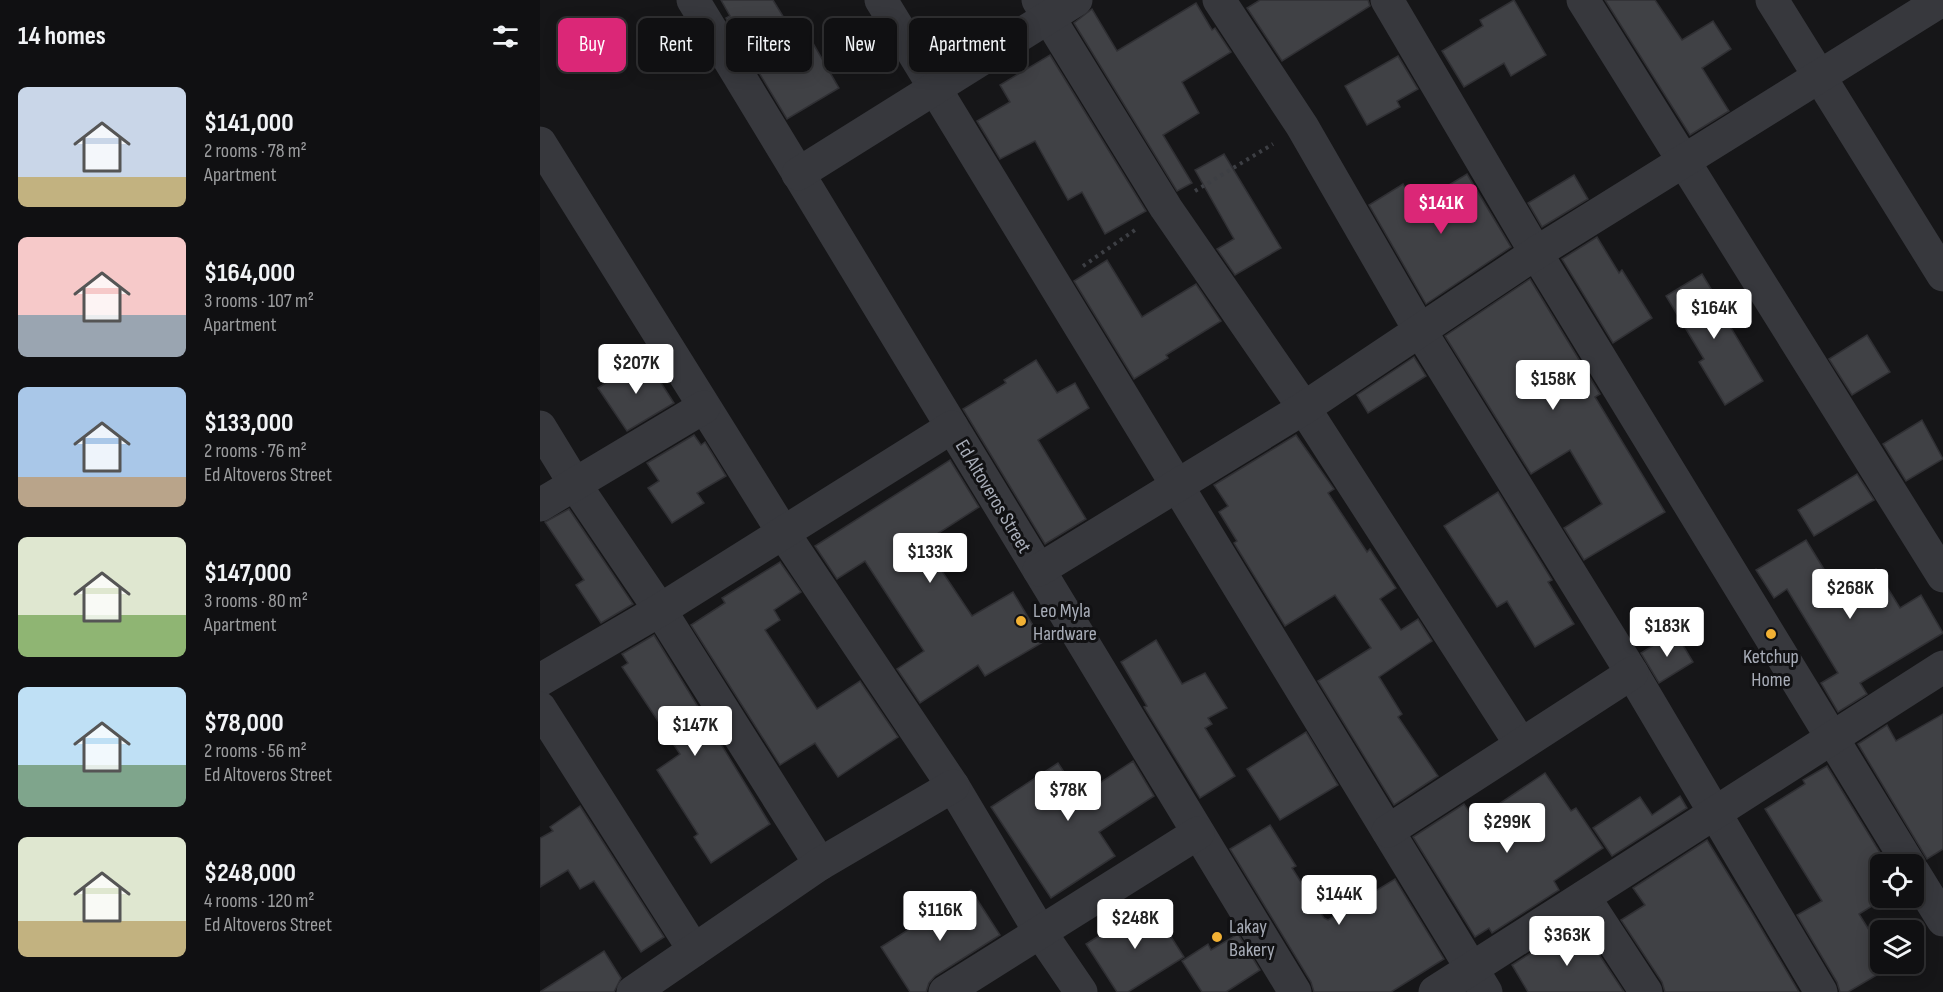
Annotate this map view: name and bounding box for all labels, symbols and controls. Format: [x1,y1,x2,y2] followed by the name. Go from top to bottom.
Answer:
[558,18,626,72] chip: Buy
[638,18,714,72] chip: Rent
[726,18,812,72] chip: Filters
[824,18,897,72] chip: New
[909,18,1027,72] chip: Apartment
[489,20,522,53] icon: filters
[18,21,106,52] text: 14 homes
[204,108,294,139] text: $141,000
[66,111,138,183] icon: home
[204,139,307,163] text: 2 rooms · 78 m²
[204,163,277,187] text: Apartment
[1399,184,1483,235] pin: $141K
[1418,191,1464,215] text: $141K
[204,258,295,289] text: $164,000
[66,261,138,333] icon: home
[204,289,314,313] text: 3 rooms · 107 m²
[1672,289,1756,340] pin: $164K
[1691,296,1737,320] text: $164K
[204,313,277,337] text: Apartment
[594,344,678,395] pin: $207K
[612,351,660,375] text: $207K
[1511,360,1595,411] pin: $158K
[1530,367,1576,391] text: $158K
[204,408,294,439] text: $133,000
[66,411,138,483] icon: home
[950,435,1036,558] street label: Ed Altoveros Street
[204,439,307,463] text: 2 rooms · 76 m²
[204,463,332,487] text: Ed Altoveros Street
[888,533,972,584] pin: $133K
[907,540,953,564] text: $133K
[204,558,291,589] text: $147,000
[66,561,138,633] icon: home
[1808,569,1892,620] pin: $268K
[1826,576,1874,600] text: $268K
[204,589,308,613] text: 3 rooms · 80 m²
[1033,599,1097,646] place label: Leo Myla Hardware
[1625,607,1709,658] pin: $183K
[204,613,277,637] text: Apartment
[1014,614,1028,628] marker: Leo Myla Hardware
[1644,614,1690,638] text: $183K
[1764,627,1778,641] marker: Ketchup Home
[1743,645,1799,692] place label: Ketchup Home
[653,706,737,757] pin: $147K
[204,708,284,739] text: $78,000
[66,711,138,783] icon: home
[672,713,718,737] text: $147K
[204,739,307,763] text: 2 rooms · 56 m²
[204,763,332,787] text: Ed Altoveros Street
[1032,771,1104,822] pin: $78K
[1049,778,1087,802] text: $78K
[1465,803,1549,854] pin: $299K
[1483,810,1531,834] text: $299K
[1870,854,1924,974] map controls
[1870,854,1924,908] button: locate
[204,858,296,889] text: $248,000
[66,861,138,933] icon: home
[1297,875,1381,926] pin: $144K
[1316,882,1362,906] text: $144K
[204,889,315,913] text: 4 rooms · 120 m²
[898,891,982,942] pin: $116K
[917,898,963,922] text: $116K
[1093,899,1177,950] pin: $248K
[1111,906,1159,930] text: $248K
[204,913,332,937] text: Ed Altoveros Street
[1229,915,1275,962] place label: Lakay Bakery
[1525,916,1609,967] pin: $363K
[1870,920,1924,974] button: layers
[1543,923,1591,947] text: $363K
[1210,930,1224,944] marker: Lakay Bakery

